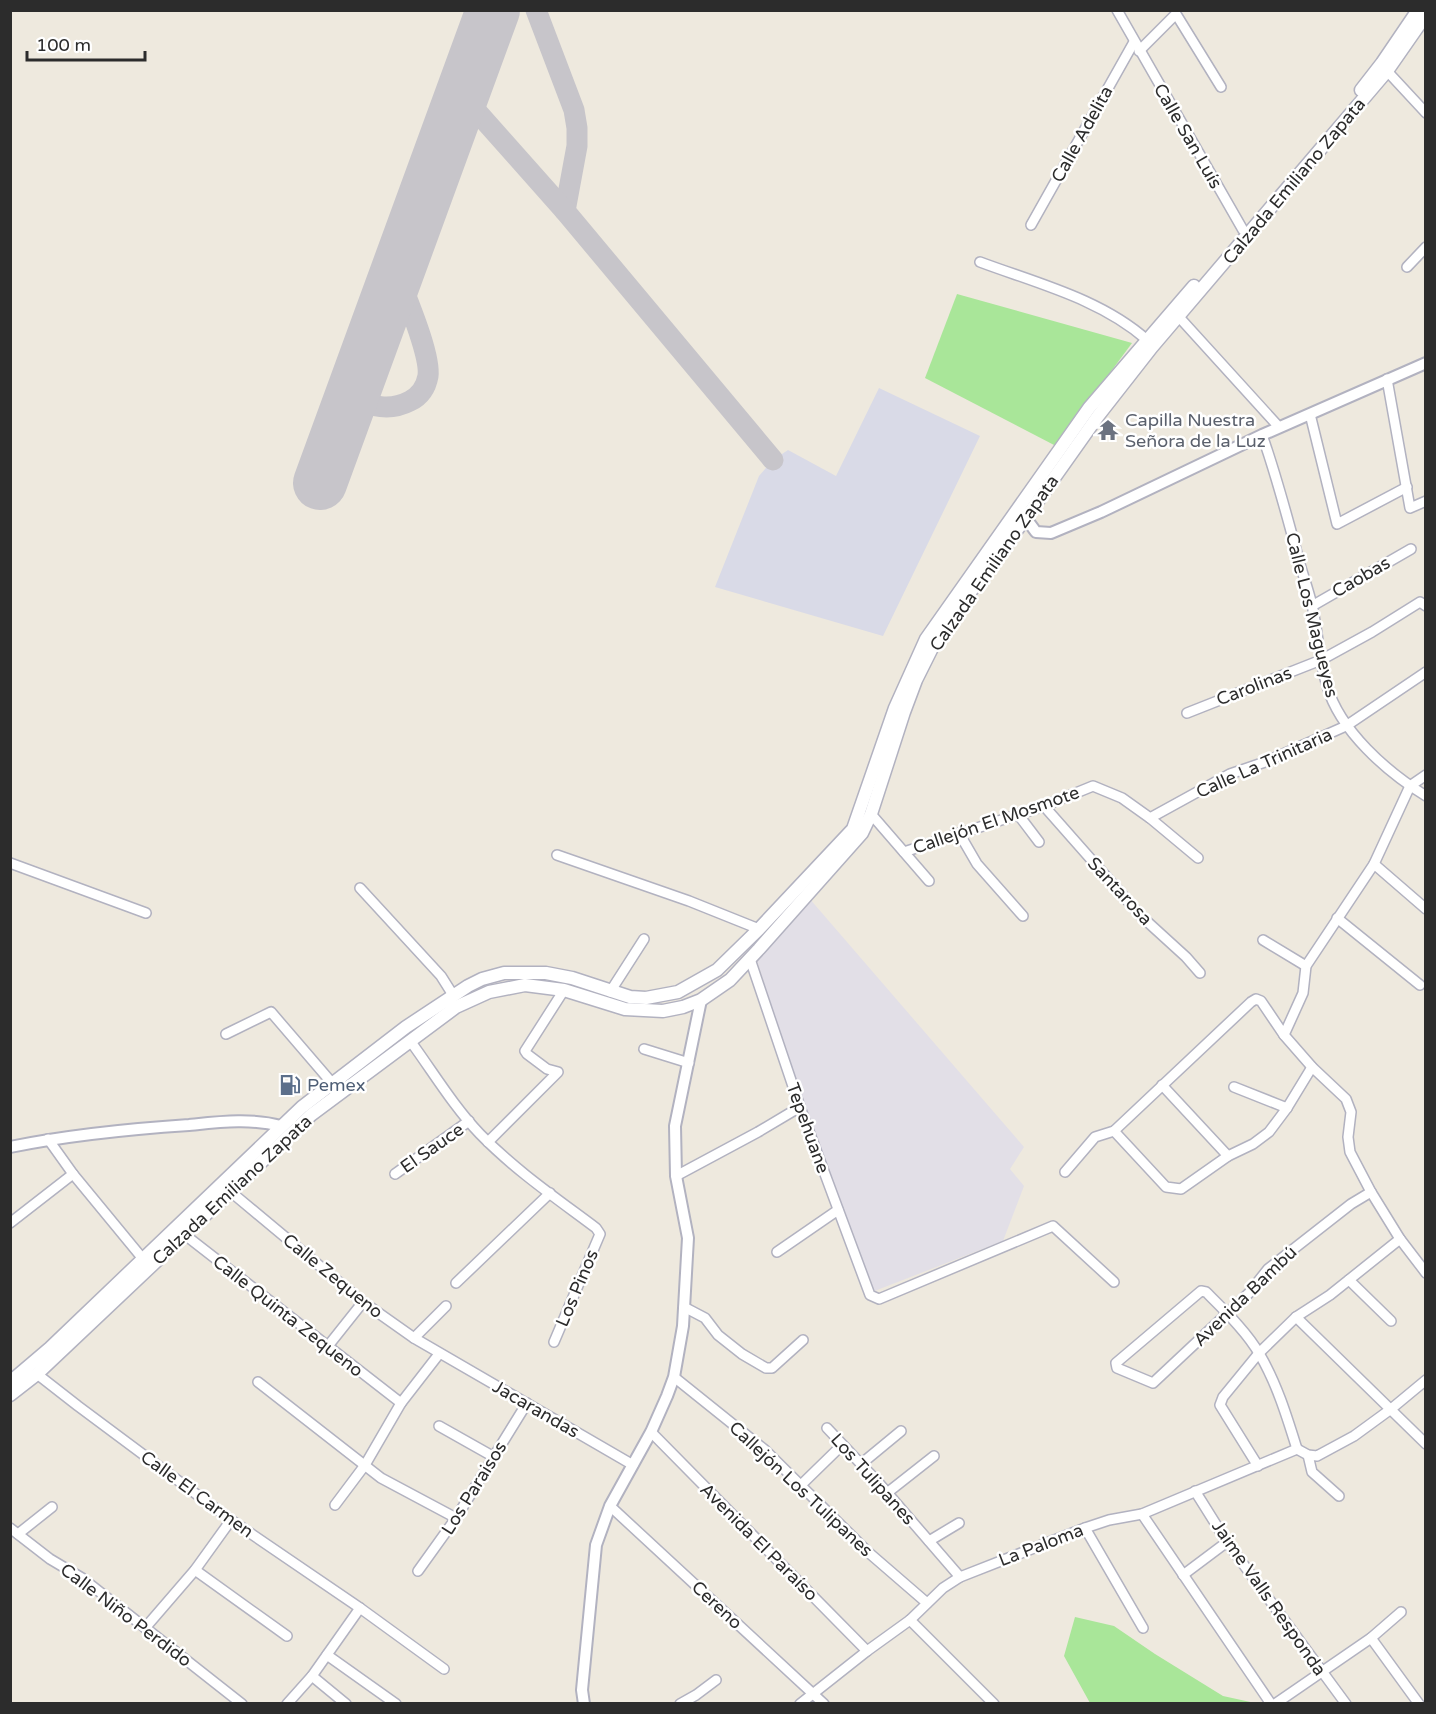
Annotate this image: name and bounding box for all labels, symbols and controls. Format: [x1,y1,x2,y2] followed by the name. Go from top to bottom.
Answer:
[27,24,146,62] scale bar
[36,34,91,56] text: 100 m
[1149,80,1227,192] street label: Calle San Luís
[1046,82,1118,186] street label: Calle Adelita
[1218,93,1370,269] street label: Calzada Emiliano Zapata
[1125,409,1266,452] place label: Capilla Nuestra Señora de la Luz
[1096,418,1120,442] temple icon: Capilla Nuestra Señora de la Luz
[925,471,1063,655] street label: Calzada Emiliano Zapata
[1281,530,1343,700] street label: Calle Los Magueyes
[1328,552,1394,602] street label: Caobas
[1213,662,1295,710] street label: Carolinas
[1192,723,1336,803] street label: Calle La Trinitaria
[910,781,1082,859] street label: Callejón El Mosmote
[1083,852,1157,930] street label: Santarosa
[278,1073,302,1097] fuel station icon: Pemex
[307,1074,365,1096] place label: Pemex
[781,1080,835,1176] street label: Tepehuane
[148,1110,316,1270] street label: Calzada Emiliano Zapata
[396,1118,468,1178] street label: El Sauce
[278,1229,388,1323] street label: Calle Zequeno
[1189,1241,1301,1351] street label: Avenida Bambú
[551,1246,603,1330] street label: Los Pinos
[208,1250,368,1382] street label: Calle Quinta Zequeno
[489,1375,583,1443] street label: Jacarandas
[725,1417,877,1561] street label: Callejón Los Tulipanes
[826,1429,920,1529] street label: Los Tulipanes
[437,1437,511,1539] street label: Los Paraisos
[136,1446,258,1542] street label: Calle El Carmen
[696,1479,822,1605] street label: Avenida El Paraíso
[1207,1516,1331,1680] street label: Jaime Valls Responda
[996,1519,1086,1571] street label: La Paloma
[56,1558,196,1672] street label: Calle Niño Perdido
[687,1576,747,1634] street label: Cereno

